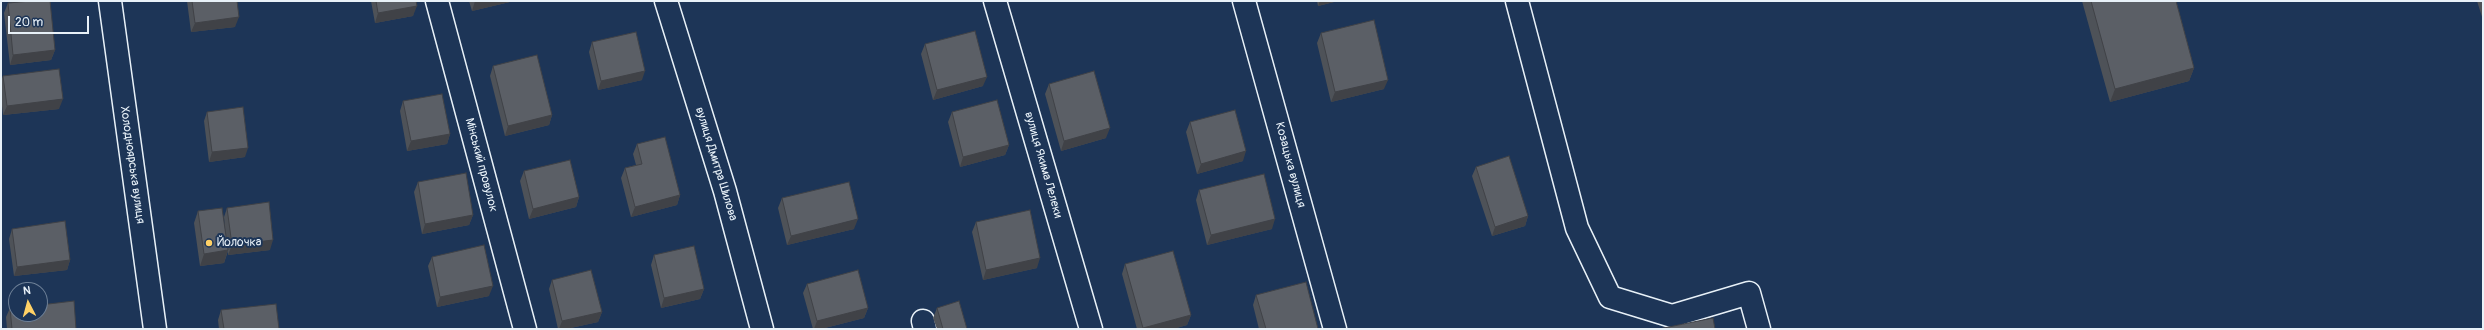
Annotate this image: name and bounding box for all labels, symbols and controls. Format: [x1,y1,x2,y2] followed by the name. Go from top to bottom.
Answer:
[10,8,91,34] scale bar
[15,15,43,30] text: 20 m
[117,105,147,225] street label: Холодноярська вулиця
[692,105,740,223] street label: вулиця Дмитра Шилова
[1021,110,1065,220] street label: вулиця Якима Лелеки
[462,117,500,213] street label: Мінський провулок
[1272,121,1308,209] street label: Козацька вулиця
[217,236,261,250] place label: Йолочка
[204,238,214,248] marker: Йолочка
[8,282,48,322] north arrow
[22,284,31,297] text: N

